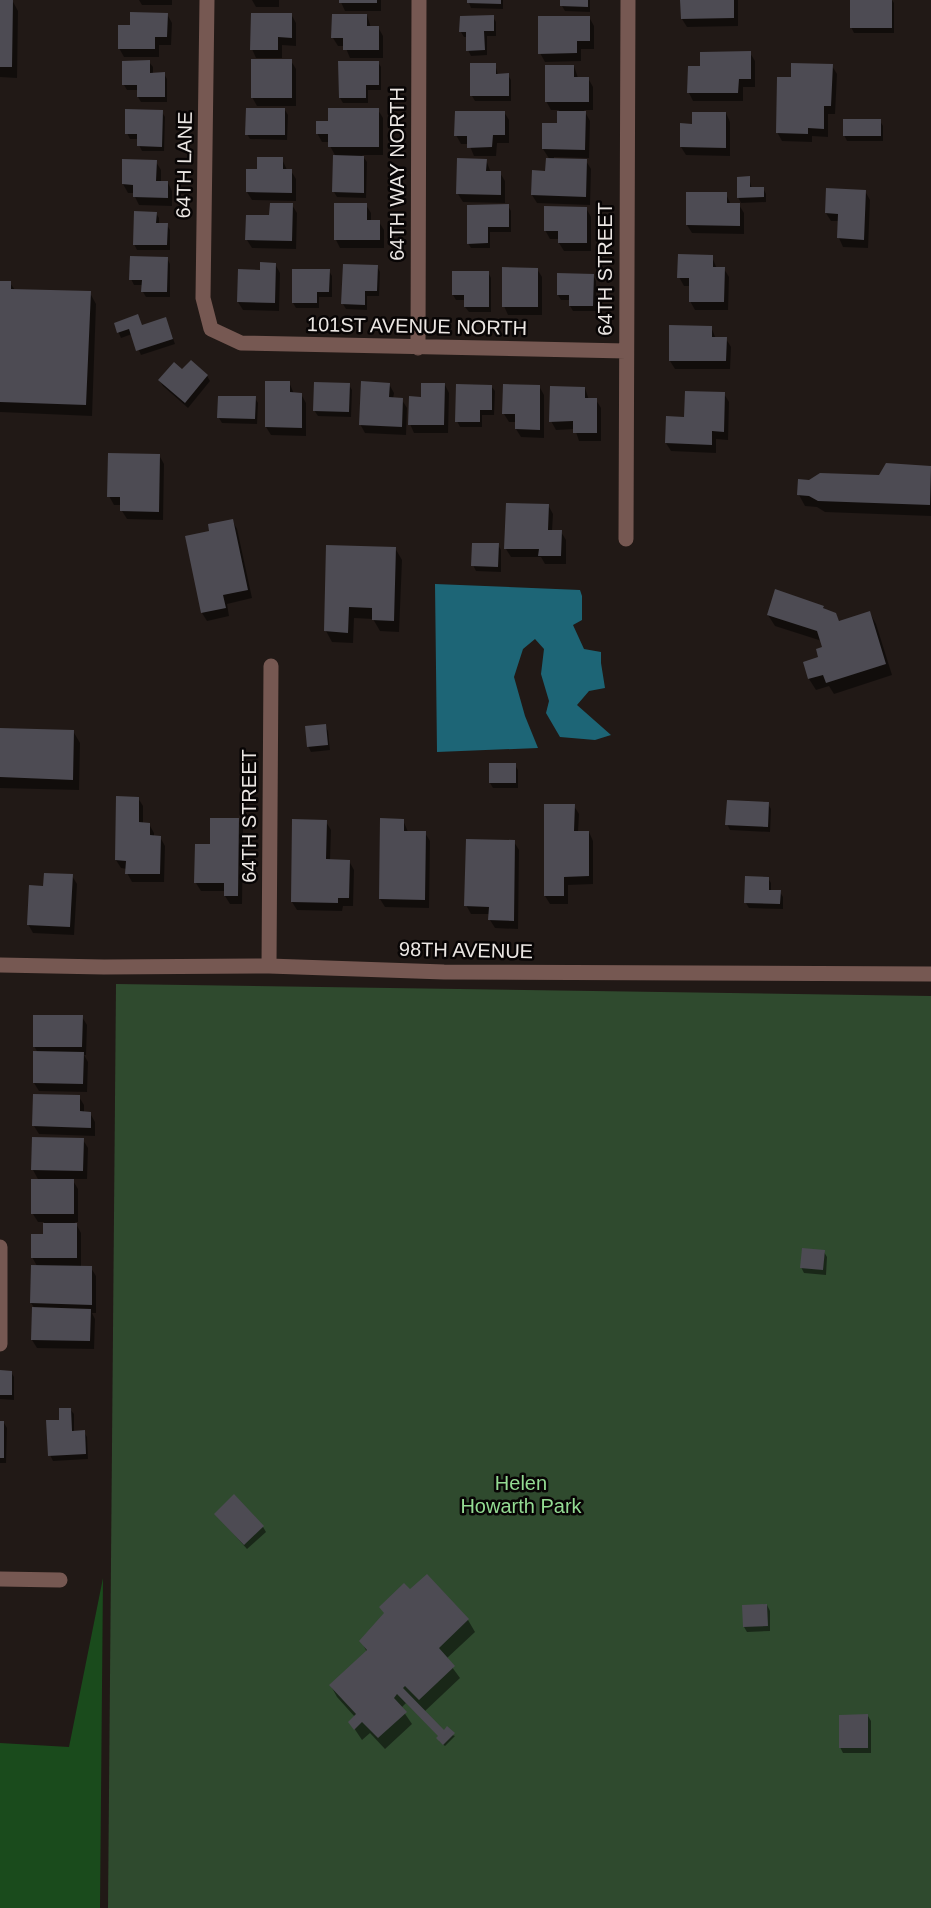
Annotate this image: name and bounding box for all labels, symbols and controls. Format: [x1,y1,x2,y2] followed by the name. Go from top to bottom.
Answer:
[386,87,408,261] street label: 64TH WAY NORTH
[172,111,196,219] street label: 64TH LANE
[594,202,616,336] street label: 64TH STREET
[307,313,527,339] street label: 101ST AVENUE NORTH
[238,749,260,883] street label: 64TH STREET
[399,938,533,962] street label: 98TH AVENUE
[460,1472,583,1517] park label: Helen Howarth Park

